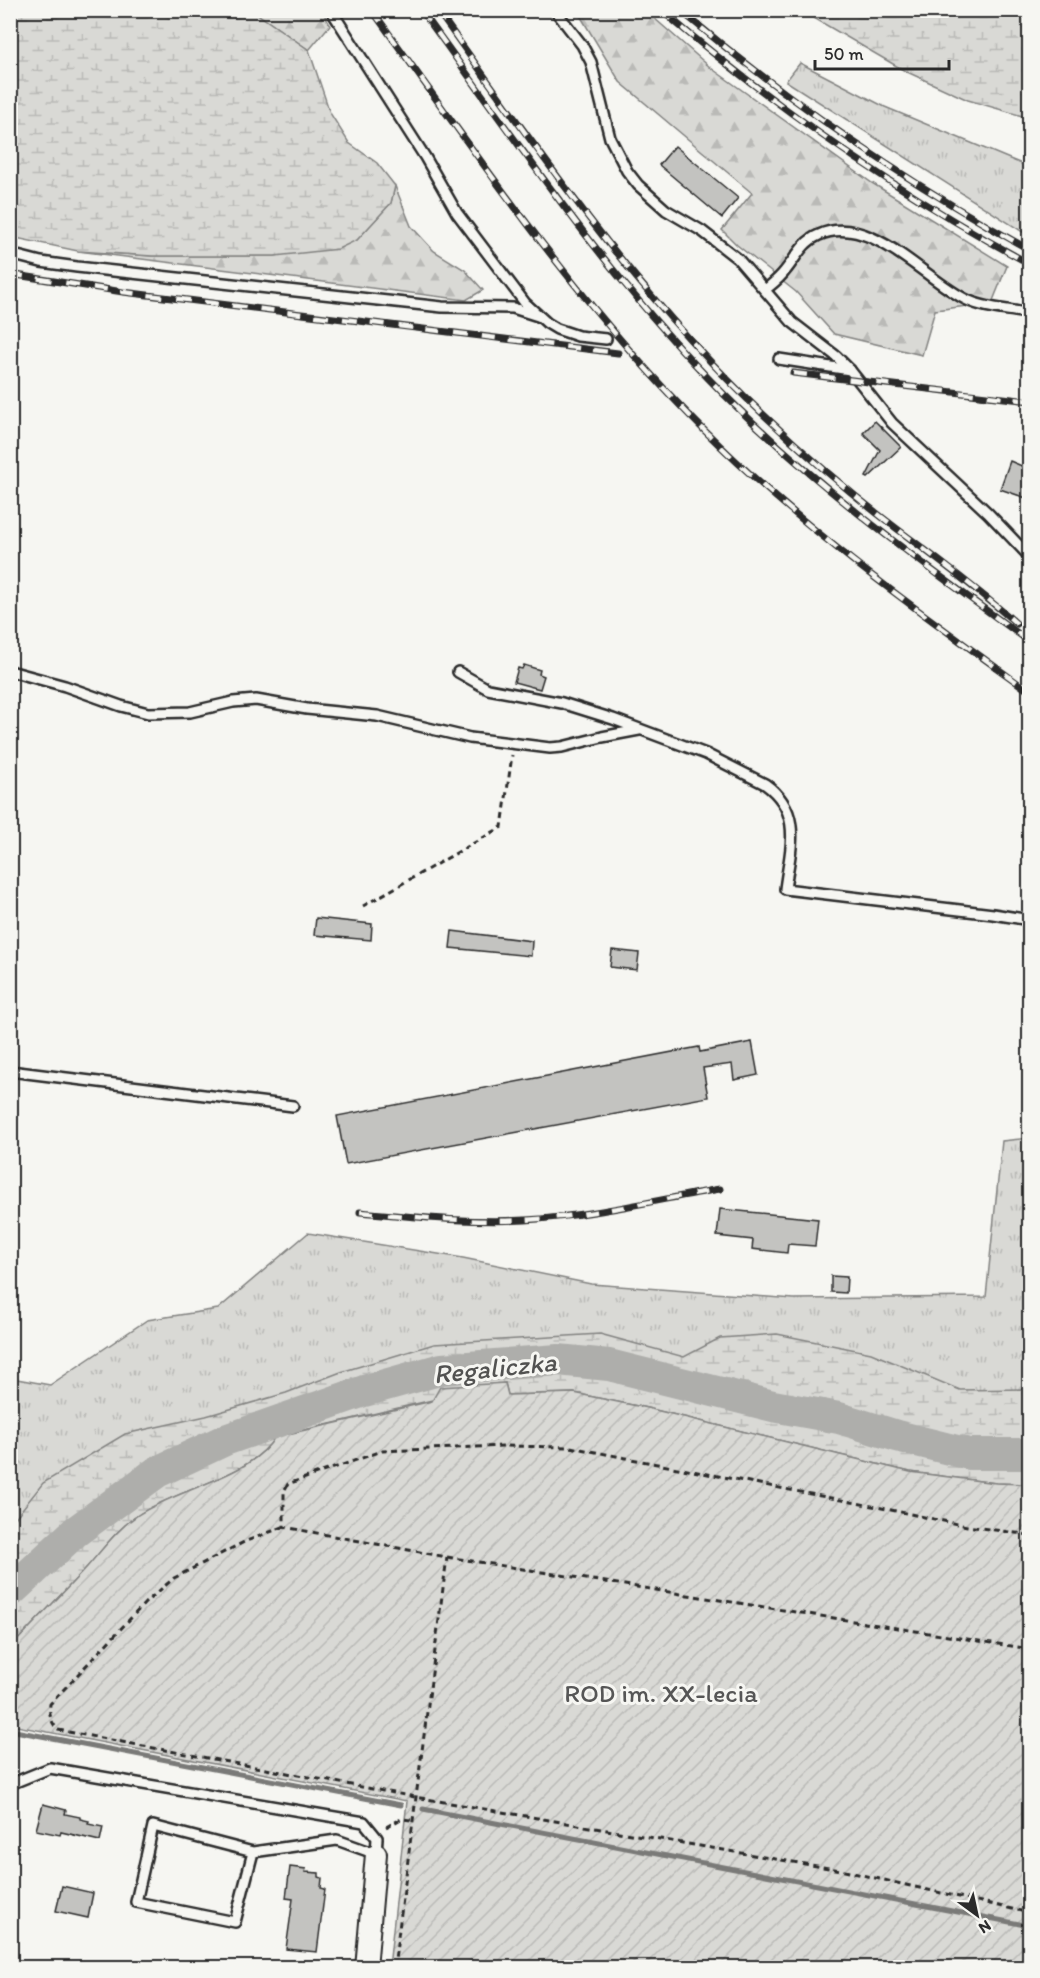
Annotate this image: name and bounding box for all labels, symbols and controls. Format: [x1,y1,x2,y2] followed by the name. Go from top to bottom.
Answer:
[815,33,948,71] scale bar
[824,43,864,65] text: 50 m
[432,1345,559,1390] water label: Regaliczka
[564,1677,758,1709] park label: ROD im. XX-lecia
[947,1885,1007,1945] north arrow
[975,1916,995,1938] text: N

